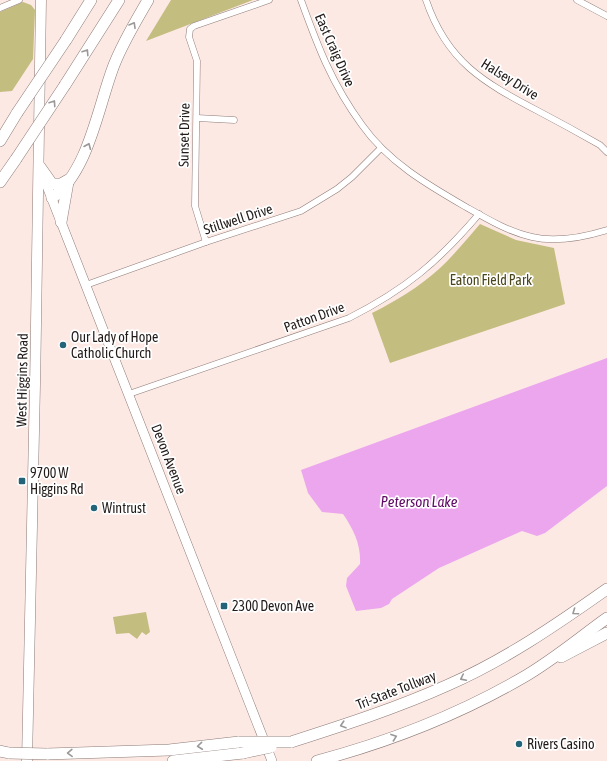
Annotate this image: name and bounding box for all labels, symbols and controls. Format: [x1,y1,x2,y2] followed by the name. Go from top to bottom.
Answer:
[312,11,358,89] street label: East Craig Drive
[129,22,136,29] one-way arrow
[82,50,89,57] one-way arrow
[478,55,542,103] street label: Halsey Drive
[48,100,56,107] one-way arrow
[175,103,193,167] street label: Sunset Drive
[83,143,91,151] one-way arrow
[202,200,274,238] street label: Stillwell Drive
[450,272,532,288] park label: Eaton Field Park
[281,299,347,335] street label: Patton Drive
[71,329,158,361] place label: Our Lady of Hope Catholic Church
[13,333,31,427] street label: West Higgins Road
[58,340,68,350] marker: Our Lady of Hope Catholic Church
[148,422,190,496] street label: Devon Avenue
[30,465,84,497] place label: 9700 W Higgins Rd
[17,476,27,486] marker: 9700 W Higgins Rd
[381,493,458,510] water label: Peterson Lake
[102,500,146,516] place label: Wintrust
[89,503,99,513] marker: Wintrust
[232,598,314,614] place label: 2300 Devon Ave
[219,601,229,611] marker: 2300 Devon Ave
[572,607,579,615] one-way arrow
[354,667,438,713] street label: Tri-State Tollway
[460,673,468,681] one-way arrow
[339,721,346,729] one-way arrow
[390,734,397,742] one-way arrow
[527,736,595,752] place label: Rivers Casino
[514,739,524,749] marker: Rivers Casino
[197,742,203,751] one-way arrow
[67,749,73,757] one-way arrow

